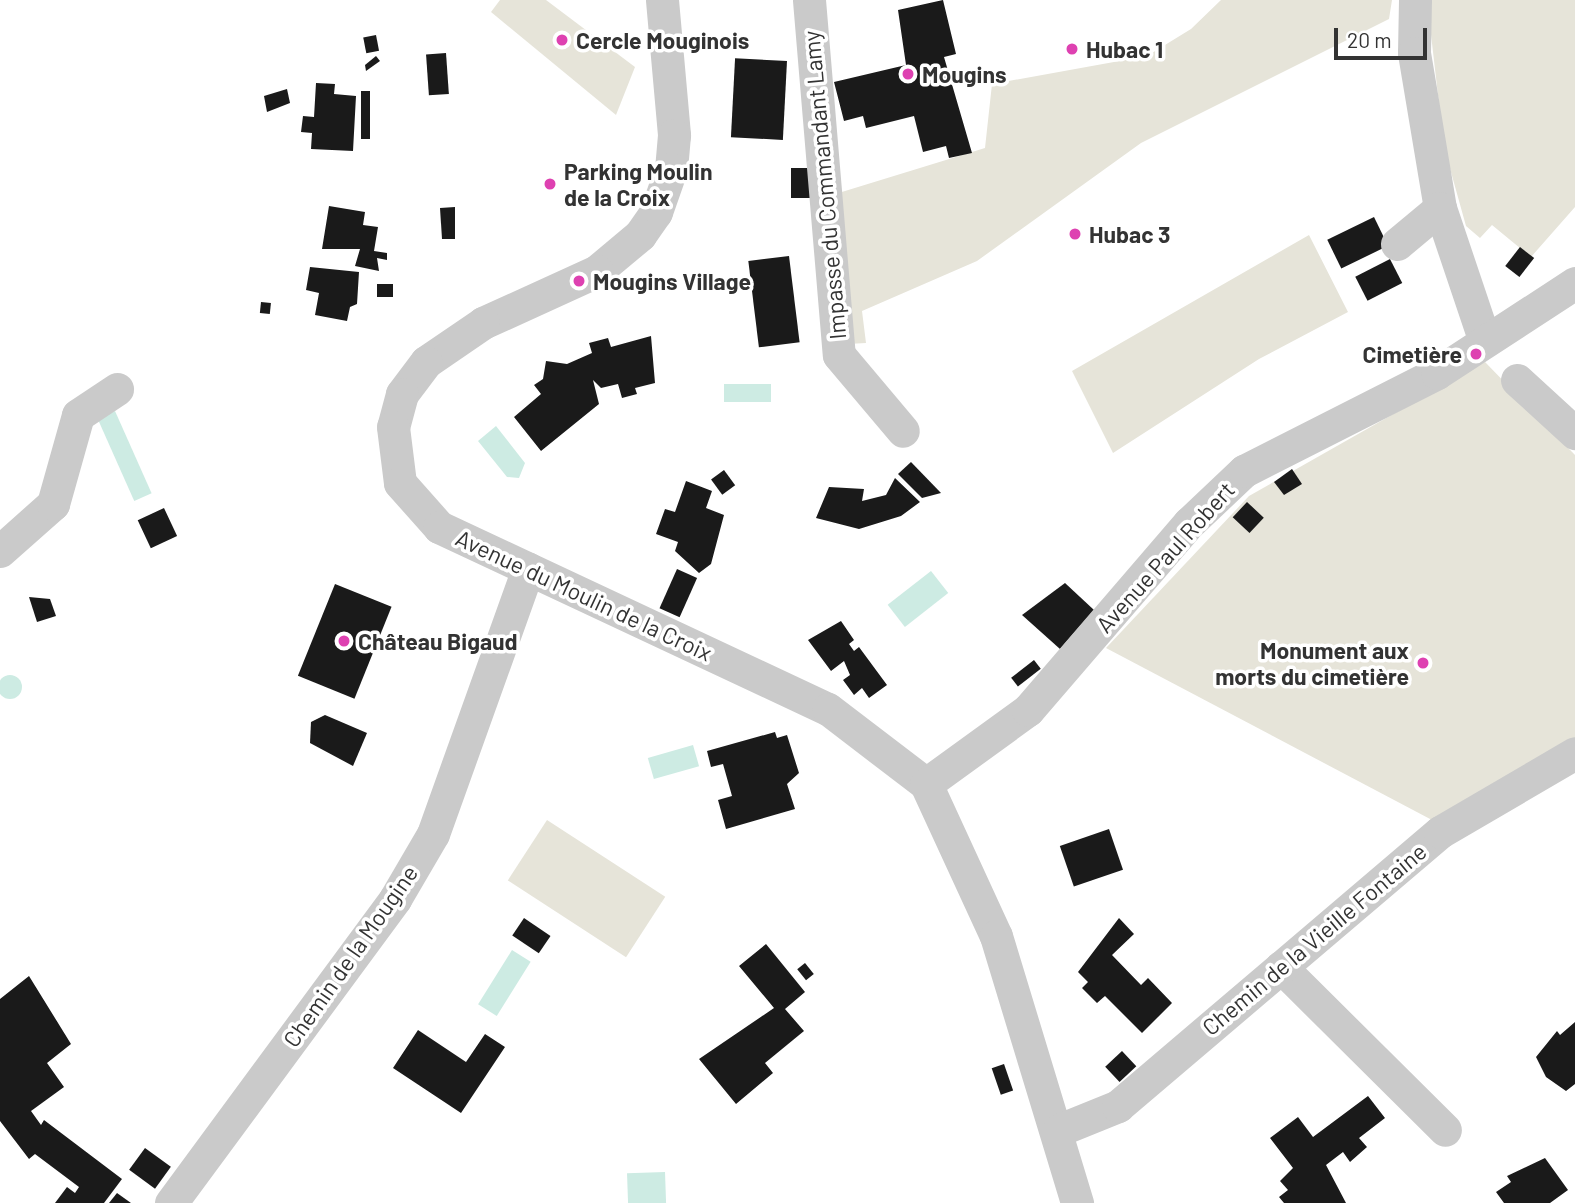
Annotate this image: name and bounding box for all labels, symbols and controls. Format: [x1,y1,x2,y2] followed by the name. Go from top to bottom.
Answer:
[1337,14,1430,58] scale bar
[576,26,749,54] place label: Cercle Mouginois
[1347,27,1392,52] text: 20 m
[797,29,851,341] street label: Impasse du Commandant Lamy
[554,32,570,48] marker: Cercle Mouginois
[1086,35,1163,63] place label: Hubac 1
[1064,41,1080,57] marker: Hubac 1
[922,60,1007,88] place label: Mougins
[900,66,916,82] marker: Mougins
[564,157,712,211] place label: Parking Moulin de la Croix
[542,176,558,192] marker: Parking Moulin de la Croix
[1089,220,1171,248] place label: Hubac 3
[1067,226,1083,242] marker: Hubac 3
[593,267,751,295] place label: Mougins Village
[571,273,587,289] marker: Mougins Village
[1363,340,1462,368] place label: Cimetière
[1468,346,1484,362] marker: Cimetière
[1090,476,1240,638] street label: Avenue Paul Robert
[452,523,716,667] street label: Avenue du Moulin de la Croix
[358,627,518,655] place label: Château Bigaud
[336,633,352,649] marker: Château Bigaud
[1215,636,1409,690] place label: Monument aux morts du cimetière
[1415,655,1431,671] marker: Monument aux morts du cimetière
[1196,837,1432,1041] street label: Chemin de la Vieille Fontaine
[277,860,423,1052] street label: Chemin de la Mougine

